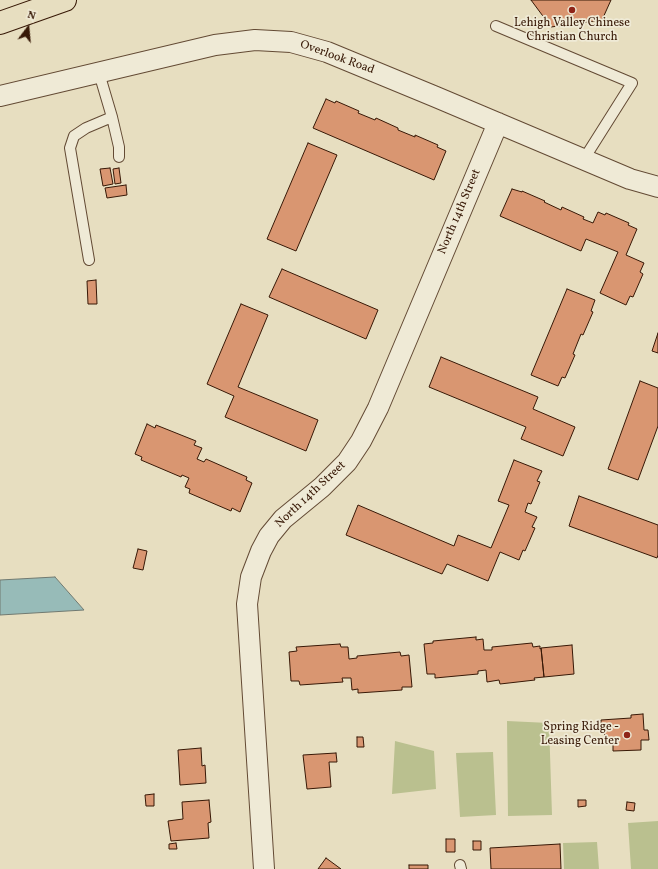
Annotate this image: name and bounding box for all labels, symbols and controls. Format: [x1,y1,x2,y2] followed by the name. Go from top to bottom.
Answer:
[567,5,577,15] marker: Lehigh Valley Chinese Christian Church
[8,8,48,48] north arrow
[26,8,37,24] text: N
[514,17,630,45] place label: Lehigh Valley Chinese Christian Church
[298,38,376,78] street label: Overlook Road
[436,167,484,257] street label: North 14th Street
[273,459,349,531] street label: North 14th Street
[541,721,619,749] place label: Spring Ridge - Leasing Center
[622,730,632,740] marker: Spring Ridge - Leasing Center

